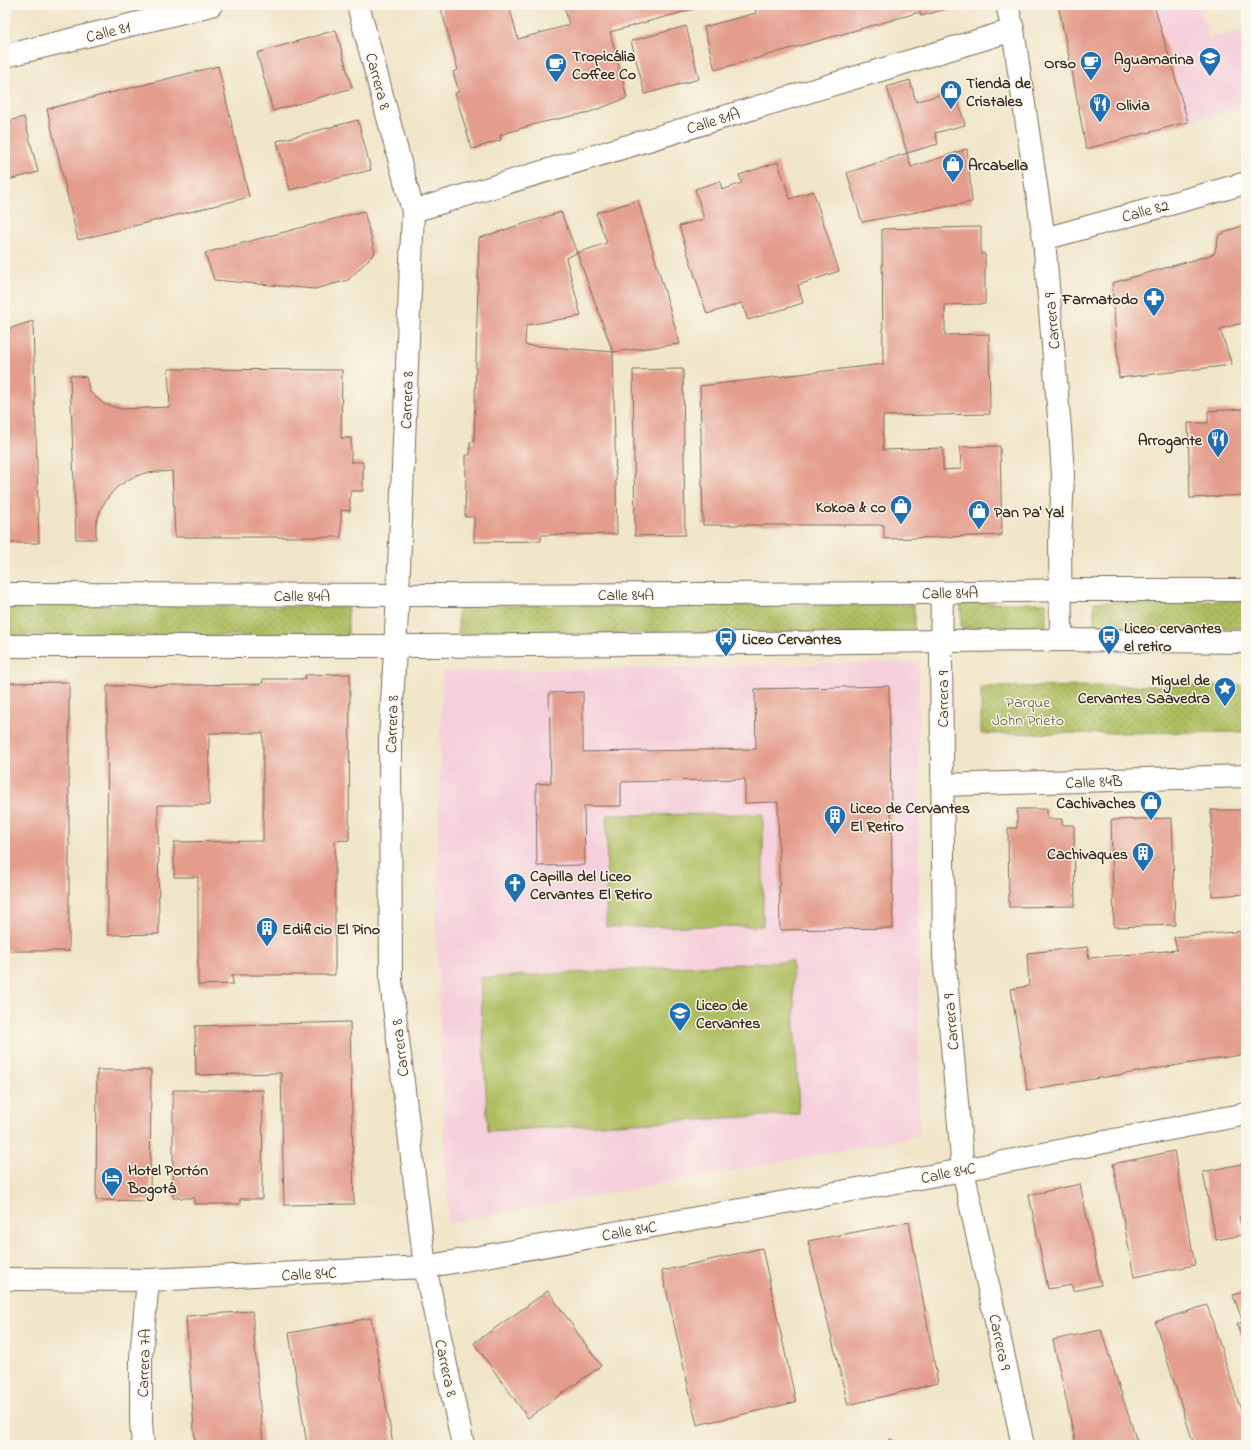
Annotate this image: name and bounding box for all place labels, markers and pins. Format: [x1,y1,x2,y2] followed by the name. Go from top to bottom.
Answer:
[572,45,636,87] place label: Tropicália Coffee Co
[1197,45,1223,78] school or university icon: Aguamarina
[1114,48,1194,73] place label: Aguamarina
[1078,49,1104,82] cafe icon: Orso
[543,51,569,84] cafe icon: Tropicália Coffee Co
[1044,52,1076,76] place label: Orso
[966,72,1032,114] place label: Tienda de Cristales
[938,78,964,111] shop icon: Tienda de Cristales
[1087,91,1113,124] restaurant icon: Olivia
[1116,94,1150,118] place label: Olivia
[940,151,966,184] shop icon: Arcabella
[968,154,1029,178] place label: Arcabella
[1141,285,1167,318] pharmacy icon: Farmatodo
[1061,288,1138,312] place label: Farmatodo
[1205,426,1231,459] restaurant icon: Arrogante
[1138,429,1203,454] place label: Arrogante
[888,493,914,526] shop icon: Kokoa & co
[816,496,886,520] place label: Kokoa & co
[966,498,992,531] shop icon: Pan Pa' Ya!
[994,501,1064,525] place label: Pan Pa' Ya!
[1124,617,1222,659] place label: Liceo cervantes el retiro
[1096,623,1122,656] bus stop icon: Liceo cervantes el retiro
[713,625,739,658] bus stop icon: Liceo Cervantes
[742,628,842,652] place label: Liceo Cervantes
[1078,669,1211,711] place label: Miguel de Cervantes Saavedra
[1212,675,1238,708] place icon: Miguel de Cervantes Saavedra
[1138,789,1164,822] shop icon: Cachivaches
[1056,792,1136,816] place label: Cachivaches
[850,797,970,839] place label: Liceo de Cervantes El Retiro
[822,803,848,836] building icon: Liceo de Cervantes El Retiro
[1130,840,1156,873] building icon: Cachivaques
[1047,843,1128,867] place label: Cachivaques
[530,865,652,907] place label: Capilla del Liceo Cervantes El Retiro
[502,871,528,904] church icon: Capilla del Liceo Cervantes El Retiro
[254,915,280,948] building icon: Edificio El Pino
[282,918,380,942] place label: Edificio El Pino
[696,994,760,1036] place label: Liceo de Cervantes
[667,1000,693,1033] school or university icon: Liceo de Cervantes
[127,1159,208,1202] place label: Hotel Portón Bogotá
[99,1165,125,1198] hotel icon: Hotel Portón Bogotá

